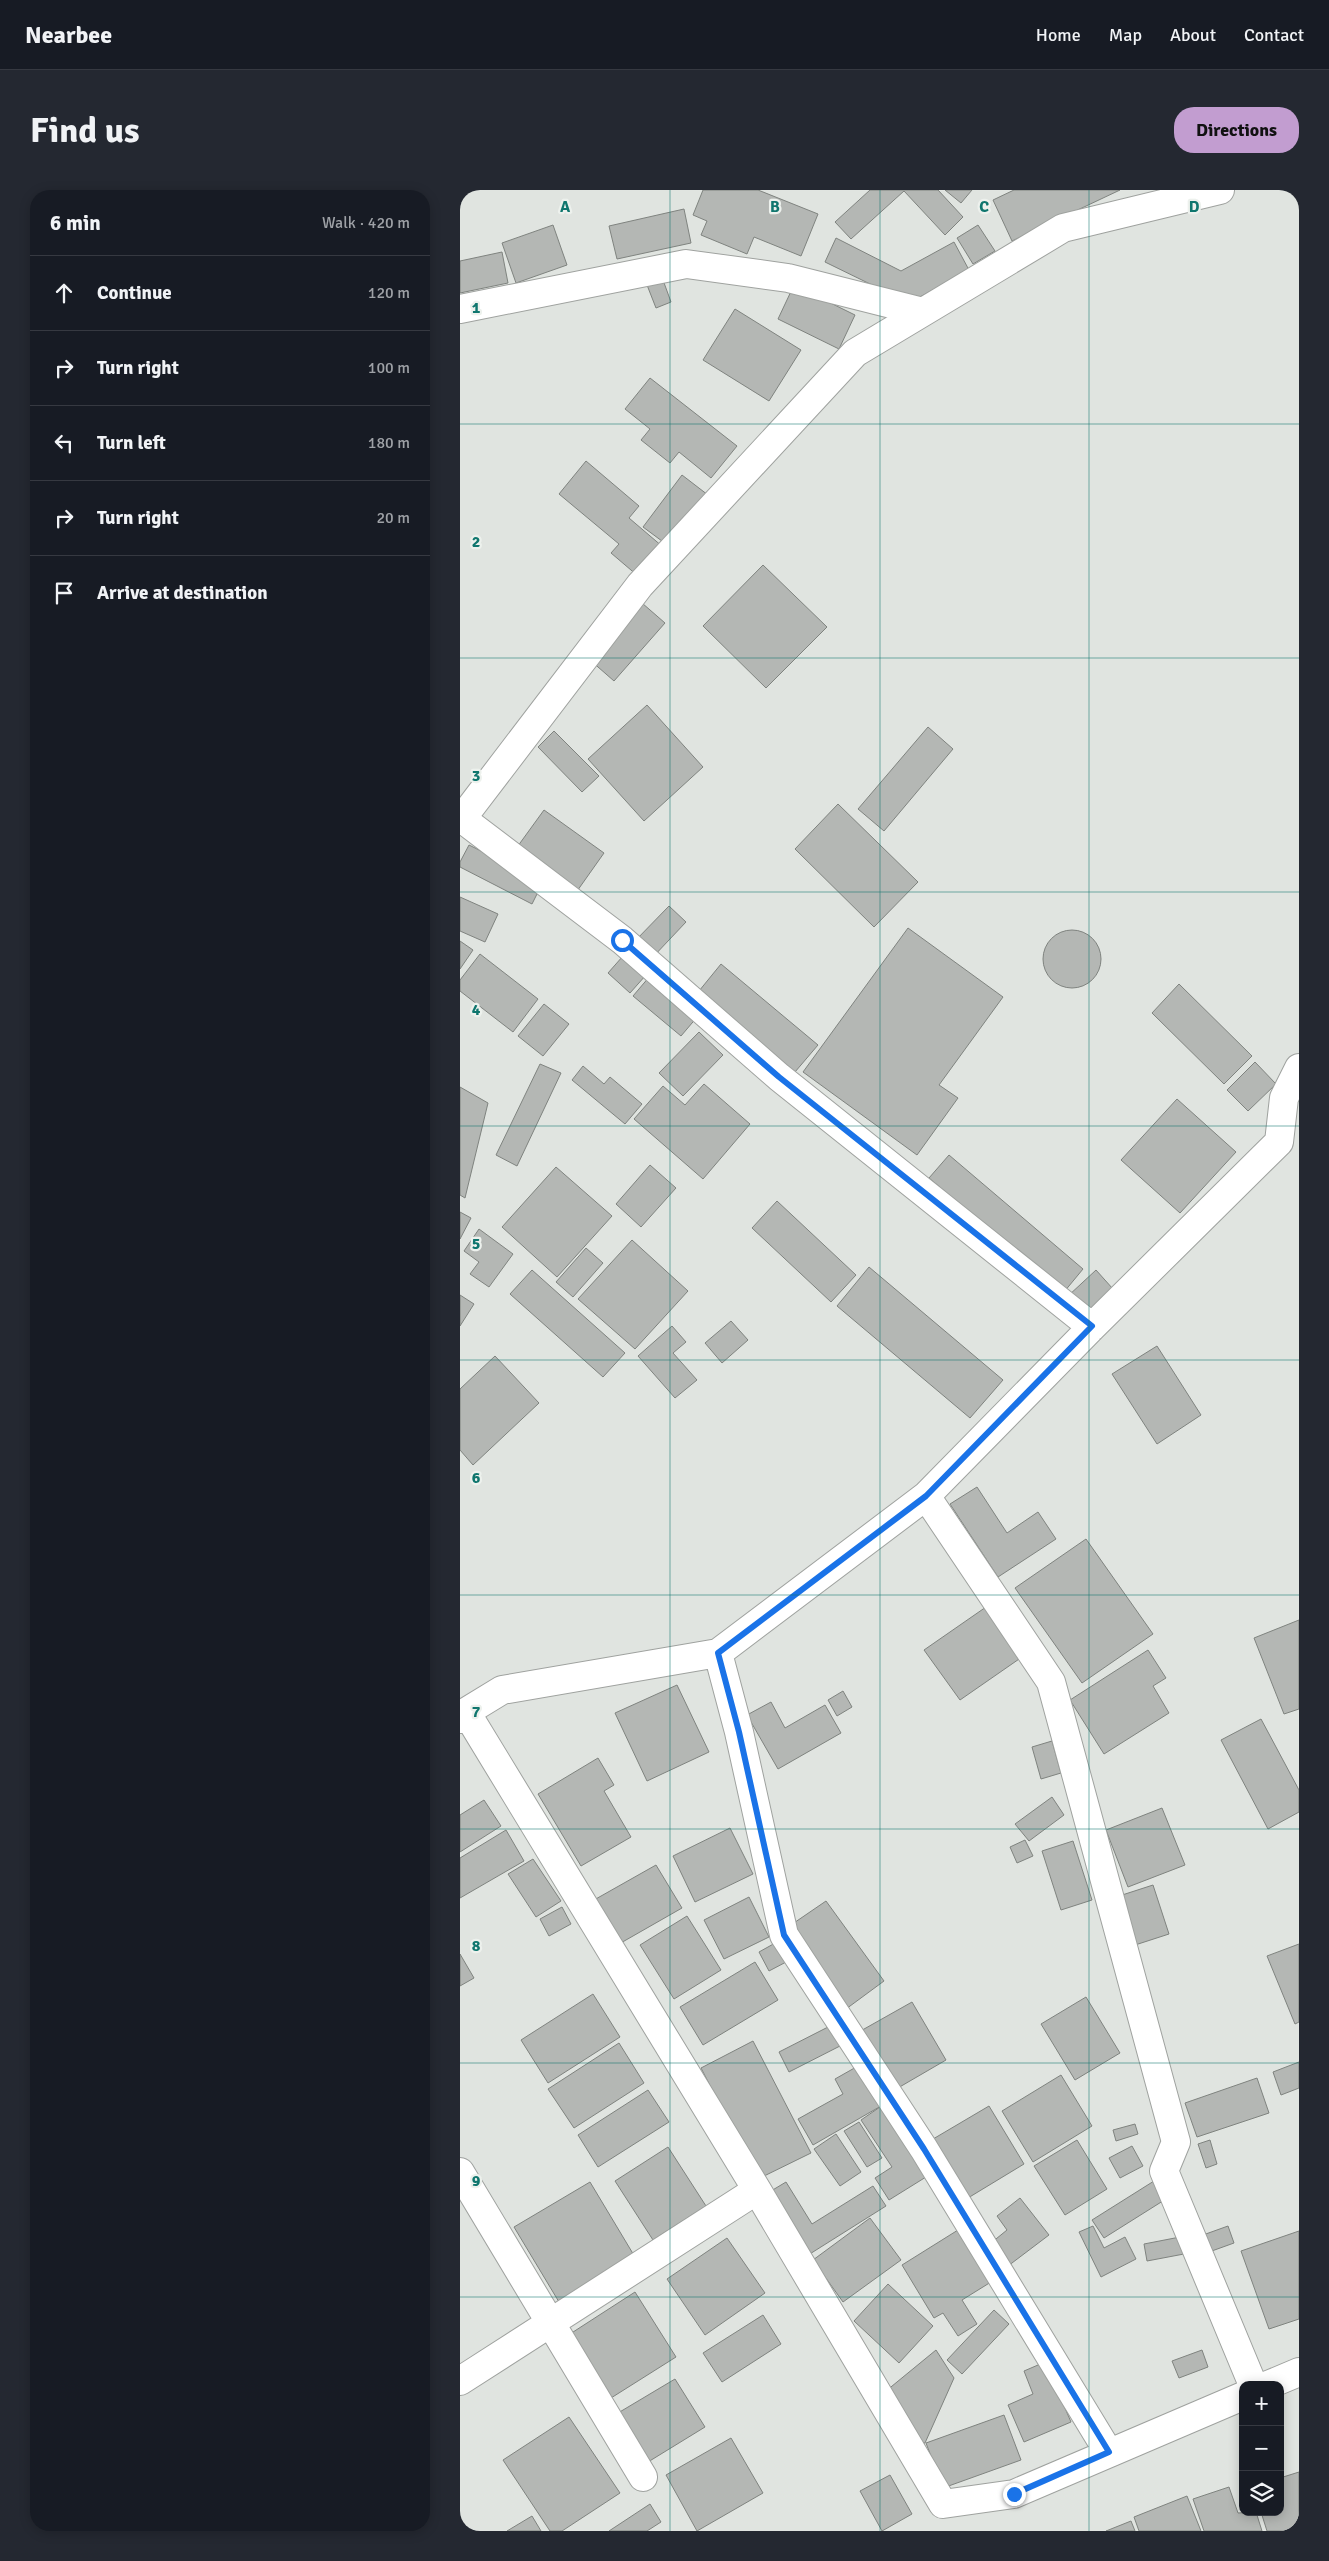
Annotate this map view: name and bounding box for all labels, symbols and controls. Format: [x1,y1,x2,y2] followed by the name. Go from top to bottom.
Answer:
[25,20,112,50] text: Nearbee
[1036,24,1081,46] text: Home
[1109,24,1142,46] text: Map
[1170,24,1216,46] text: About
[1244,24,1304,46] text: Contact
[1174,107,1299,153] button: Directions
[30,109,140,152] text: Find us
[560,197,571,217] text: A
[770,197,780,217] text: B
[979,197,989,217] text: C
[1189,197,1200,217] text: D
[50,210,101,236] text: 6 min
[322,213,410,233] text: Walk · 420 m
[50,279,78,307] icon: ahead
[97,281,172,305] text: Continue
[368,283,410,303] text: 120 m
[472,298,481,318] text: 1
[50,354,78,382] icon: right
[97,356,179,380] text: Turn right
[368,358,410,378] text: 100 m
[50,429,78,457] icon: left
[97,431,166,455] text: Turn left
[368,433,410,453] text: 180 m
[50,504,78,532] icon: right
[97,506,179,530] text: Turn right
[376,508,410,528] text: 20 m
[472,532,480,552] text: 2
[50,579,78,607] icon: arrive
[97,581,268,605] text: Arrive at destination
[472,766,480,786] text: 3
[611,929,634,952] route start
[472,1000,481,1020] text: 4
[472,1234,480,1254] text: 5
[472,1468,481,1488] text: 6
[472,1702,481,1722] text: 7
[472,1936,481,1956] text: 8
[472,2171,481,2191] text: 9
[1239,2381,1284,2516] map controls
[1239,2381,1284,2426] button: +
[1239,2426,1284,2471] button: −
[1239,2471,1284,2516] button: layers
[1003,2483,1026,2506] route end

